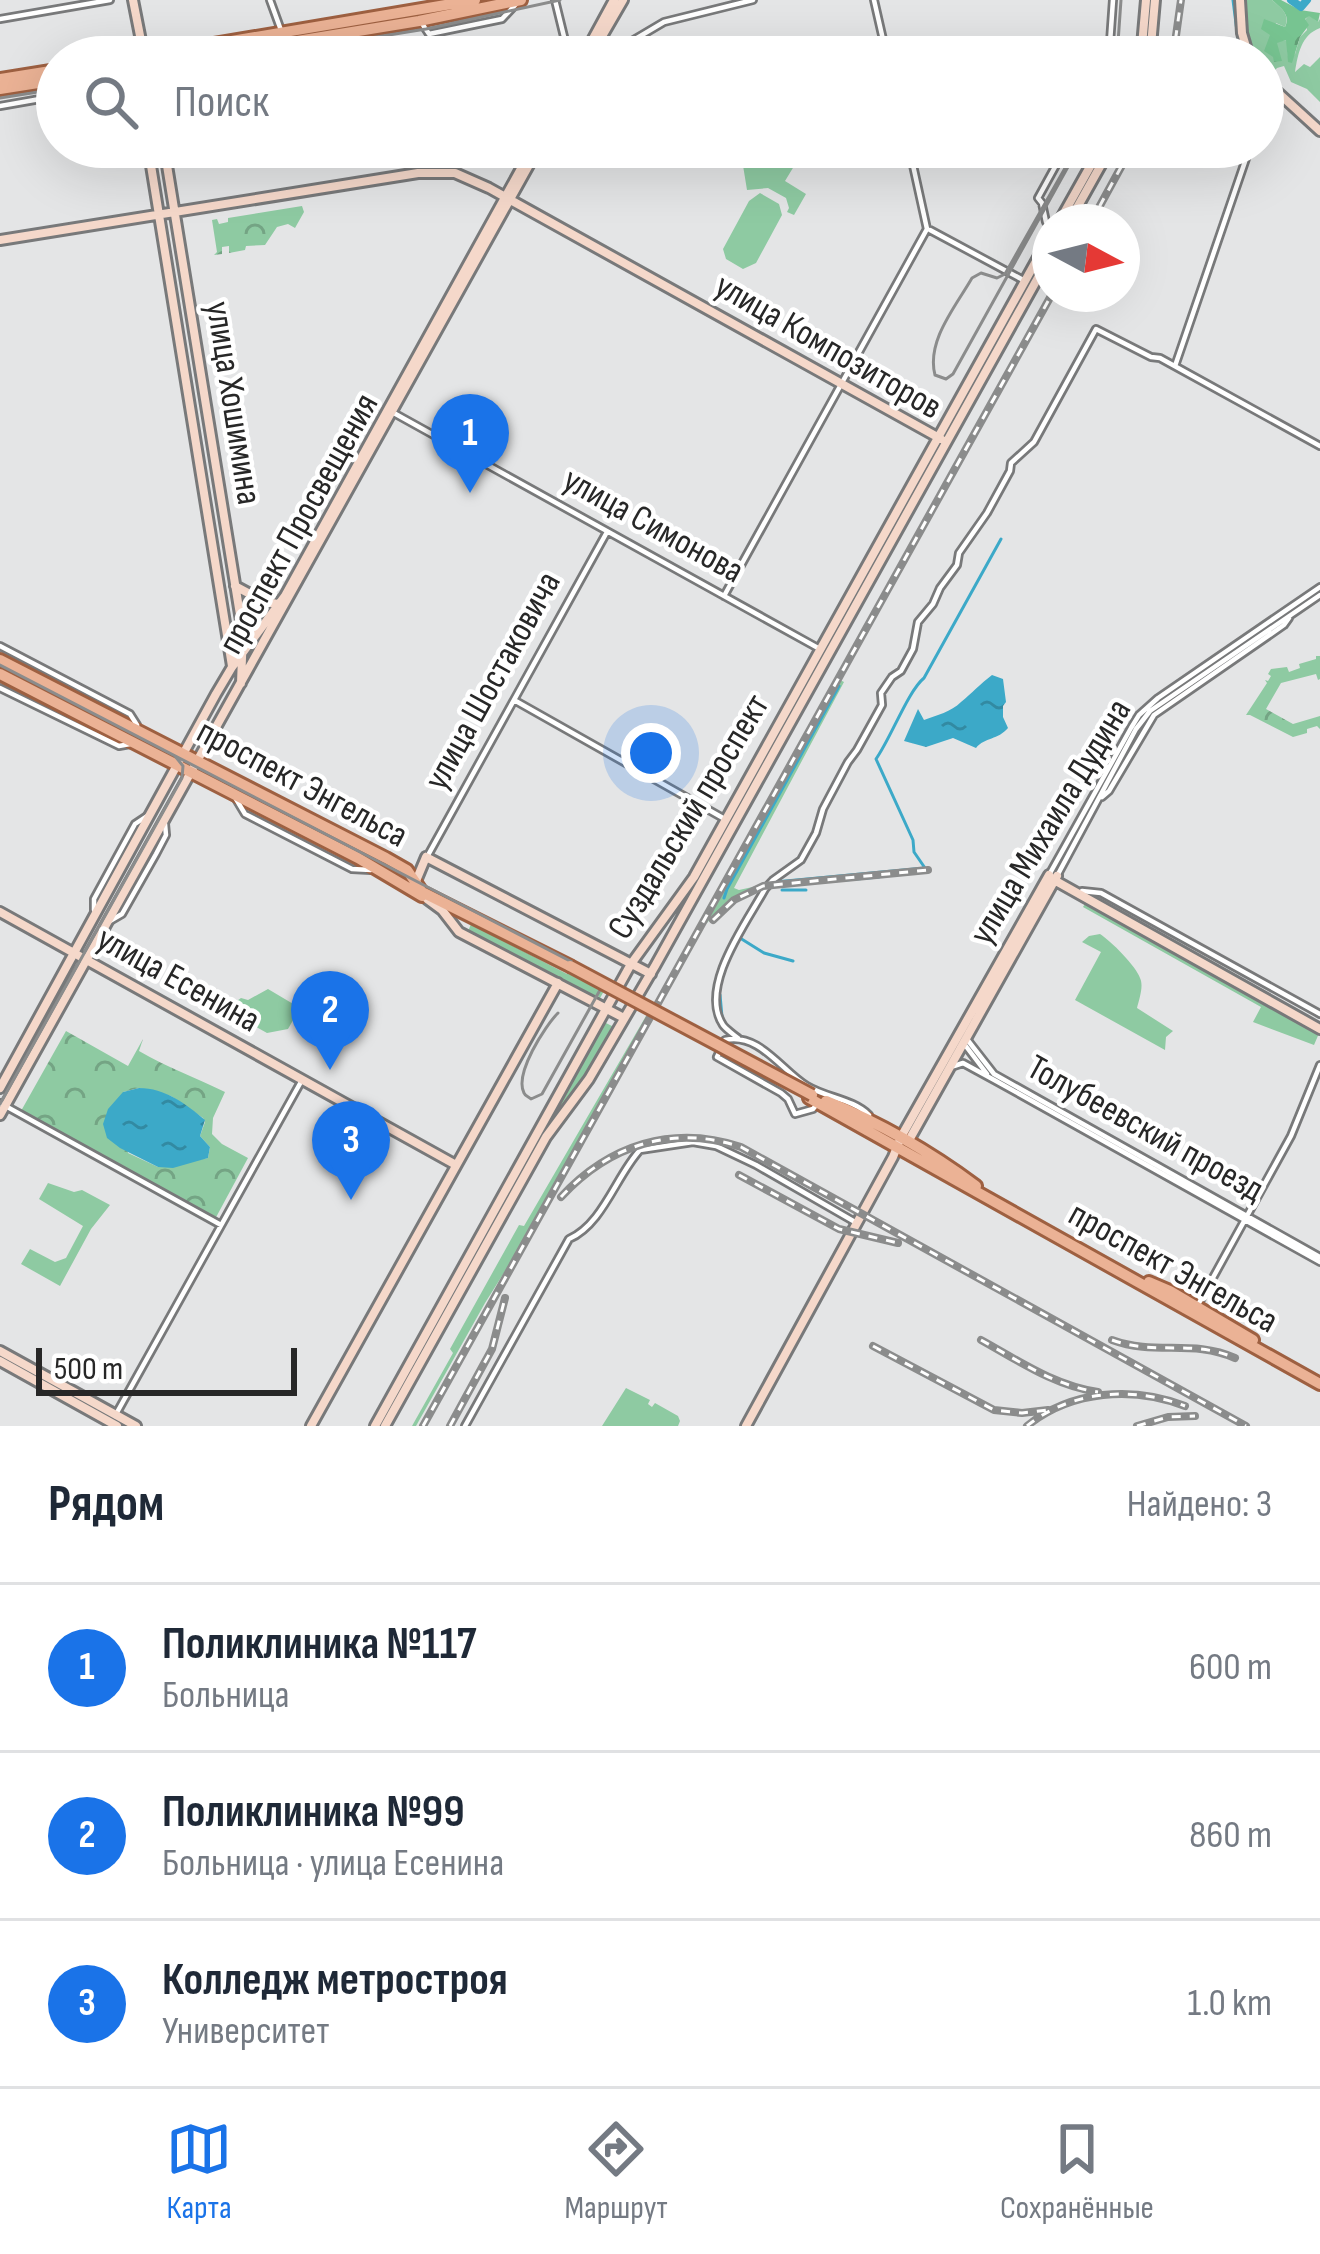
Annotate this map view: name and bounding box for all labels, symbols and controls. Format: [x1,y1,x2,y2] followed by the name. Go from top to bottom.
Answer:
[36,36,1284,168] search box
[78,69,144,135] icon: search
[174,75,269,130] text: Поиск
[1032,204,1140,312] north arrow
[707,265,949,429] street label: улица Композиторов
[196,298,270,508] street label: улица Хошимина
[210,386,388,662] street label: проспект Просвещения
[431,394,509,493] pin: 1
[555,459,751,593] street label: улица Симонова
[415,565,571,797] street label: улица Шостаковича
[599,687,779,947] street label: Суздальский проспект
[961,692,1141,952] street label: улица Михаила Дудина
[189,711,415,857] street label: проспект Энгельса
[621,723,681,783] your location
[89,918,267,1042] street label: улица Есенина
[291,971,369,1070] pin: 2
[1019,1046,1271,1212] street label: Толубеевский проезд
[312,1101,390,1200] pin: 3
[1061,1193,1285,1343] street label: проспект Энгельса
[36,1342,297,1395] scale bar
[54,1349,123,1389] text: 500 m
[48,1474,164,1535] text: Рядом
[1127,1481,1272,1528] text: Найдено: 3
[162,1617,476,1672] text: Поликлиника №117
[79,1644,95,1691] text: 1
[1189,1644,1272,1691] text: 600 m
[162,1672,290,1719] text: Больница
[162,1785,465,1840] text: Поликлиника №99
[78,1812,96,1859] text: 2
[1189,1812,1272,1859] text: 860 m
[162,1840,504,1887] text: Больница · улица Есенина
[162,1953,508,2008] text: Колледж метростроя
[78,1980,96,2027] text: 3
[1188,1980,1272,2027] text: 1.0 km
[162,2008,329,2055] text: Университет
[166,2116,232,2228] tab: Карта
[564,2116,668,2228] tab: Маршрут
[1000,2116,1154,2228] tab: Сохранённые

